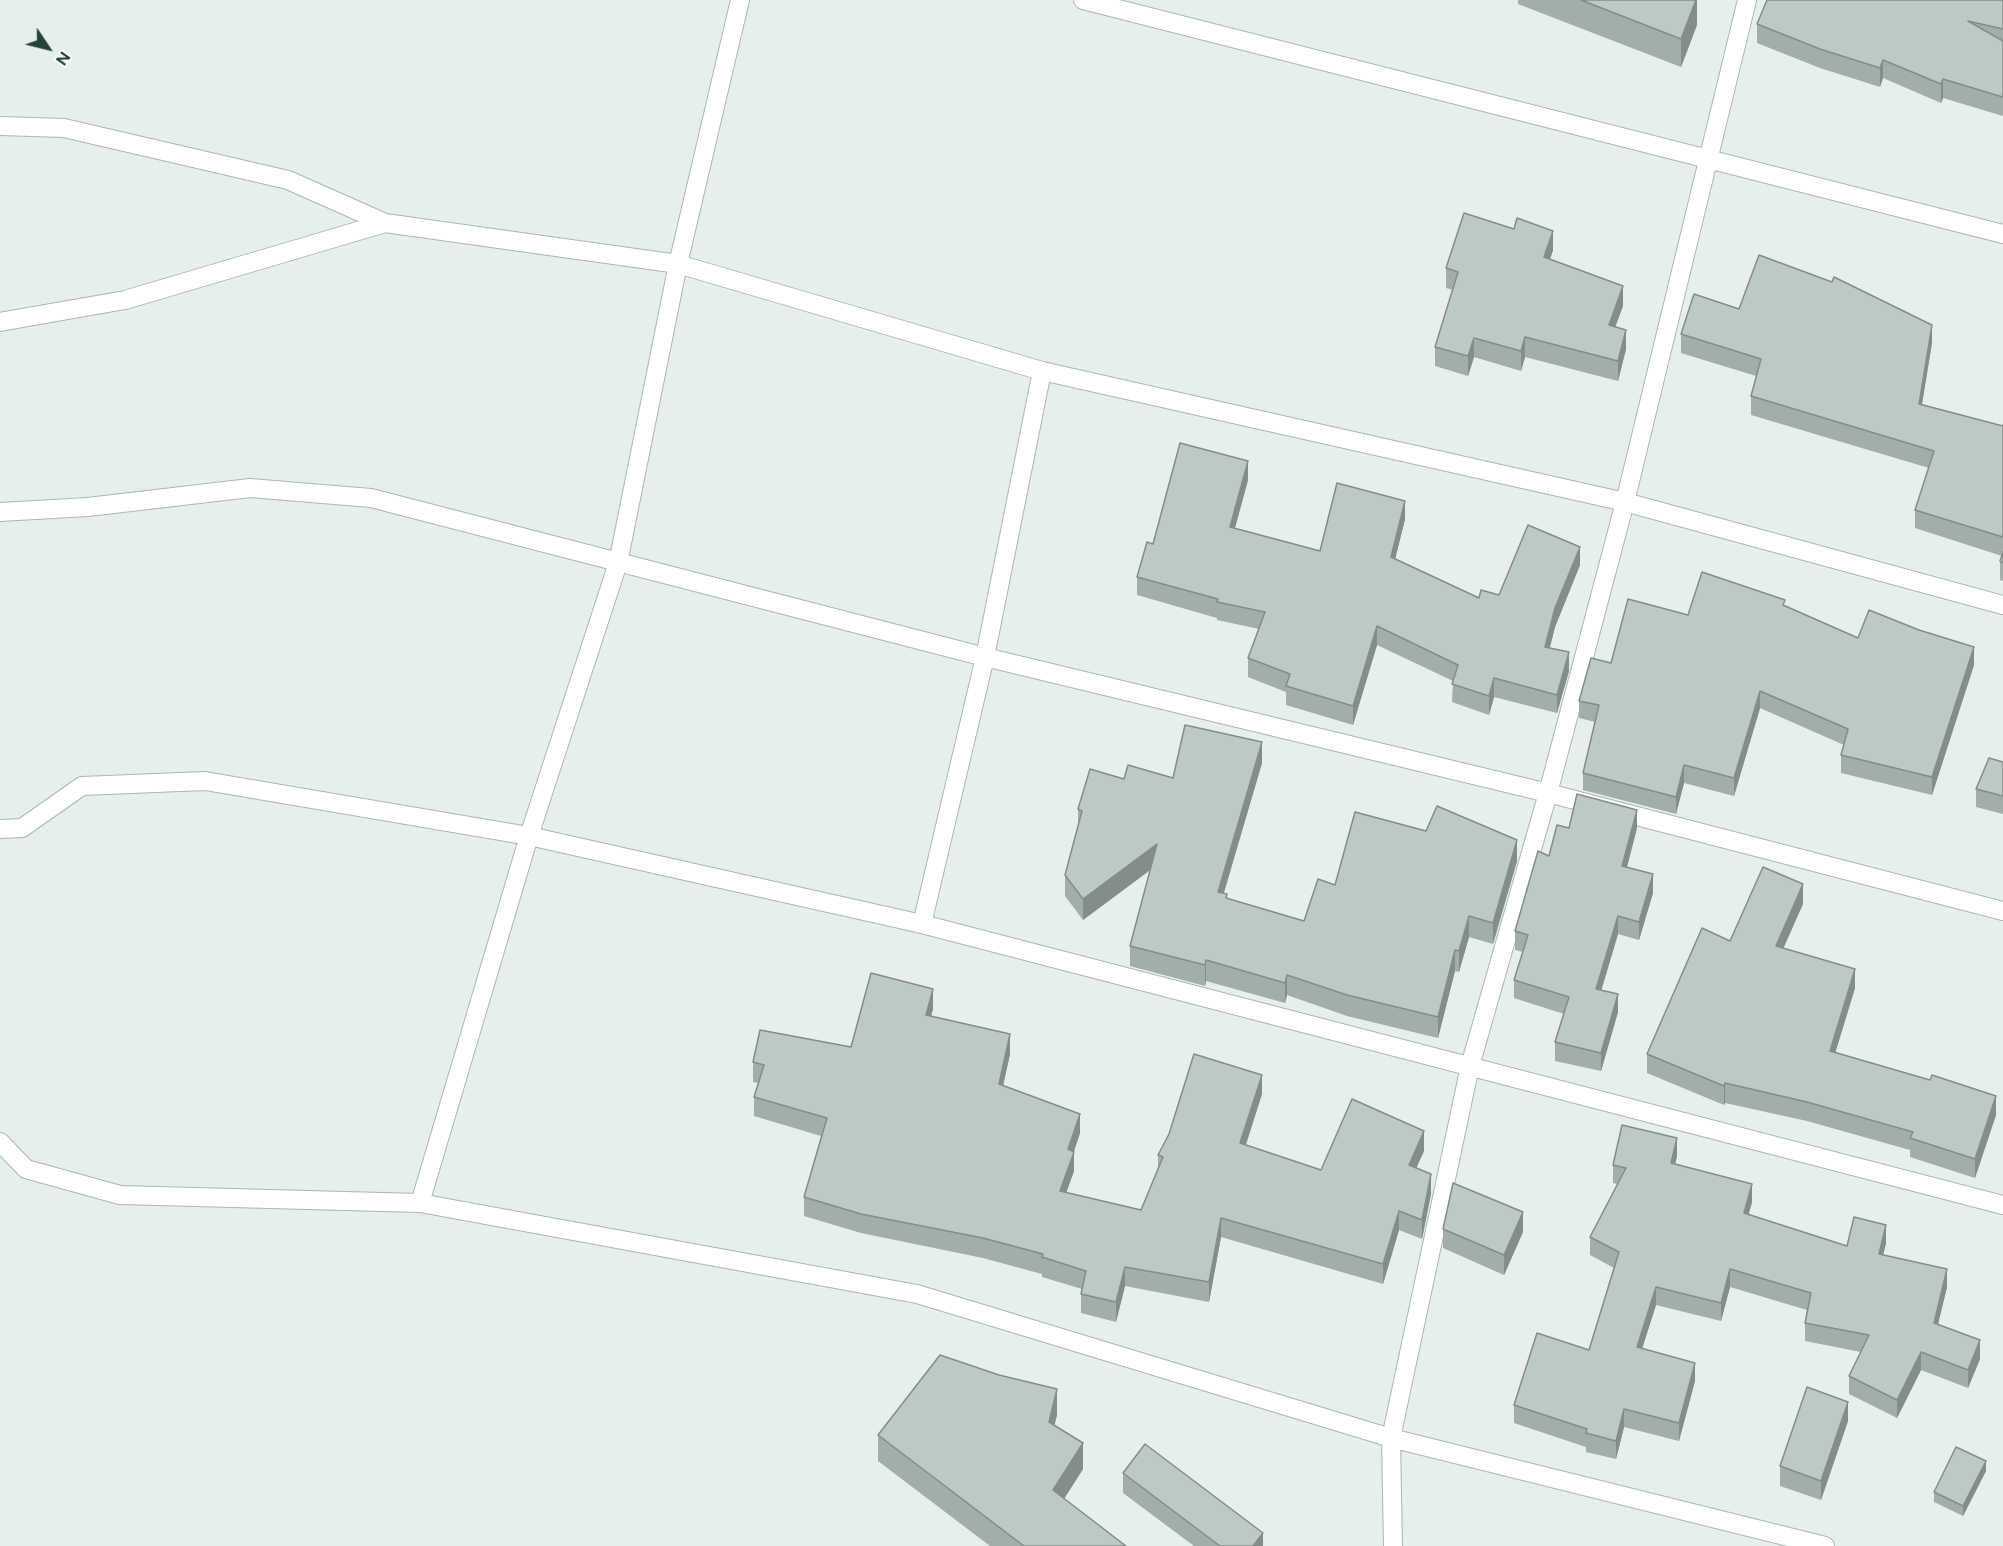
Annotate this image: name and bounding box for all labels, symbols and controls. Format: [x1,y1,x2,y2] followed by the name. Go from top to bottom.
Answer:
[18,18,78,78] north arrow
[52,48,74,69] text: N

